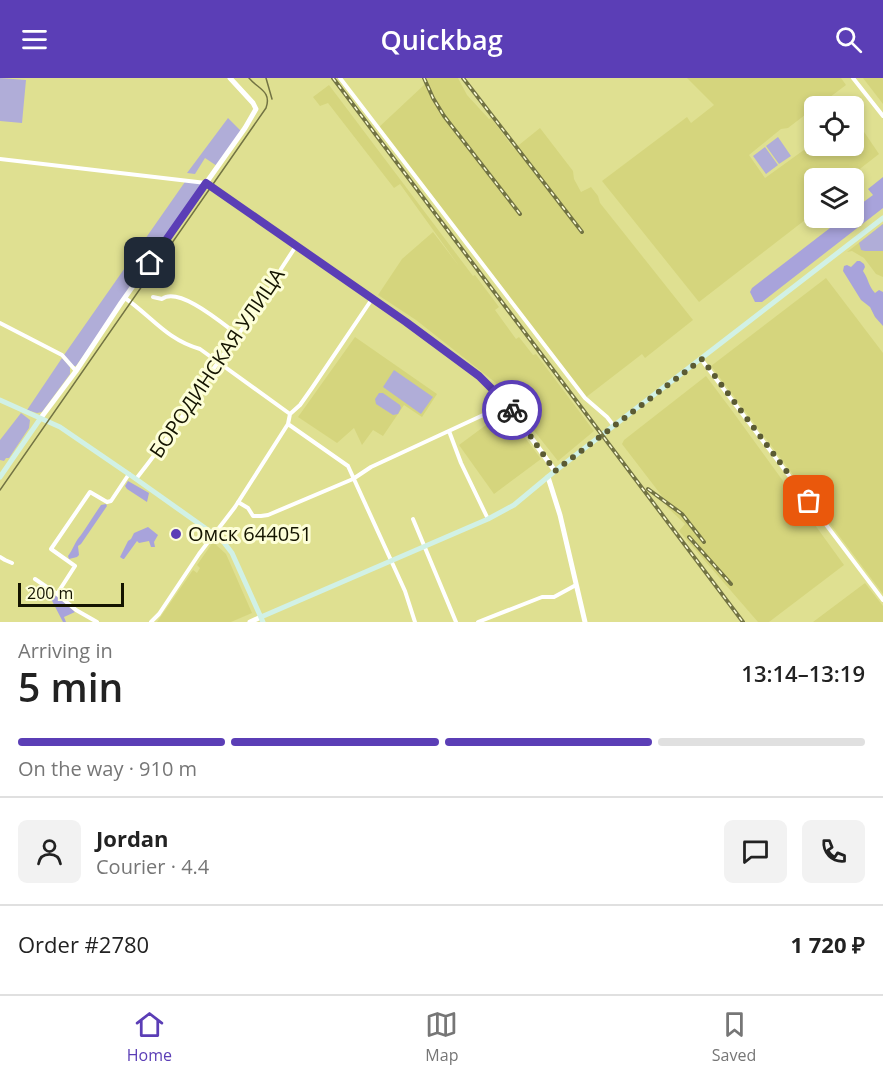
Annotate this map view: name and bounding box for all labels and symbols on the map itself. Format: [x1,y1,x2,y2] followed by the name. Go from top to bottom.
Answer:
[124,237,175,288] pin
[143,262,290,463] street label: БОРОДИНСКАЯ УЛИЦА
[482,380,542,440] courier
[783,475,834,526] pin
[188,520,312,547] place label: Омск 644051
[169,527,183,541] marker: Омск 644051
[18,580,124,608] scale bar

